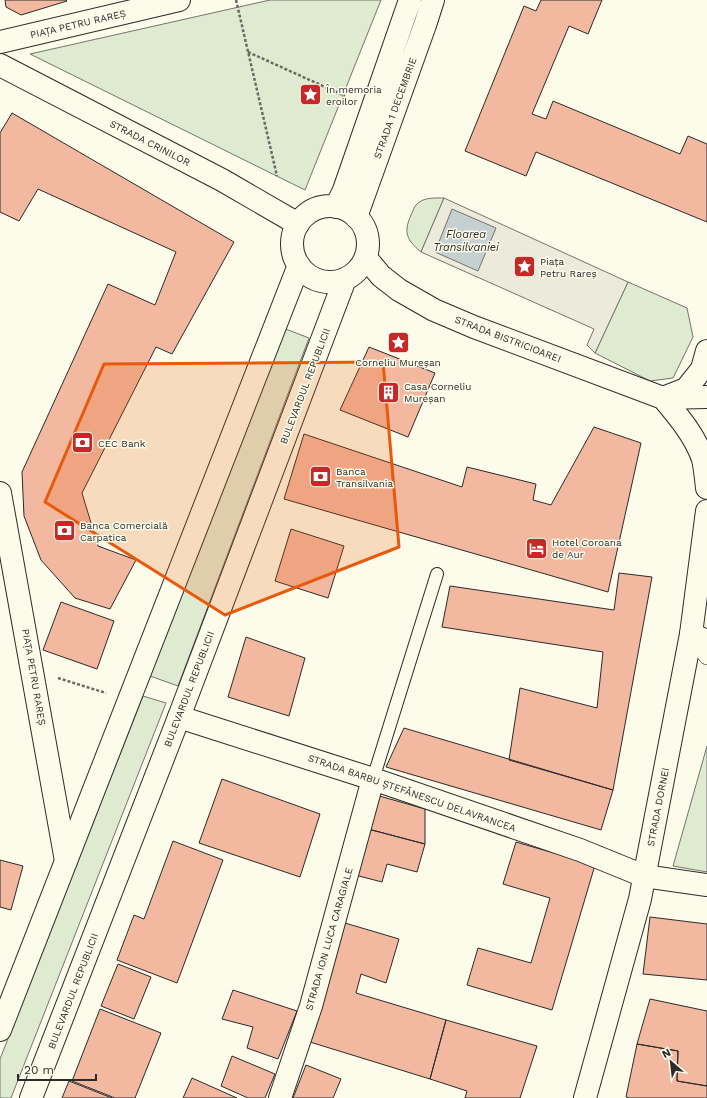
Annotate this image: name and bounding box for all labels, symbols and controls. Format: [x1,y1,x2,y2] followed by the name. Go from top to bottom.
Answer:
[29,8,127,41] street label: PIAȚA PETRU RAREȘ
[372,56,418,160] street label: STRADA 1 DECEMBRIE
[298,82,324,108] place icon: În memoria eroilor
[325,84,382,107] place label: În memoria eroilor
[108,118,192,168] street label: STRADA CRINILOR
[433,228,500,254] water label: Floarea Transilvaniei
[512,254,538,280] place icon: Piața Petru Rareș
[540,256,597,279] place label: Piața Petru Rareș
[453,314,563,364] street label: STRADA BISTRICIOAREI
[278,327,332,445] street label: BULEVARDUL REPUBLICII
[385,329,411,355] place icon: Corneliu Mureșan
[355,357,441,368] place label: Corneliu Mureșan
[375,379,401,405] building icon: Casa Corneliu Mureșan
[404,381,471,404] place label: Casa Corneliu Mureșan
[69,430,95,456] bank icon: CEC Bank
[98,438,146,449] place label: CEC Bank
[307,464,333,490] bank icon: Banca Transilvania
[336,466,394,489] place label: Banca Transilvania
[52,518,78,544] bank icon: Banca Comercială Carpatica
[80,520,168,543] place label: Banca Comercială Carpatica
[524,535,550,561] hotel icon: Hotel Coroana de Aur
[552,537,622,560] place label: Hotel Coroana de Aur
[19,628,48,726] street label: PIAȚA PETRU RAREȘ
[162,630,216,748] street label: BULEVARDUL REPUBLICII
[307,752,518,834] street label: STRADA BARBU ȘTEFĂNESCU DELAVRANCEA
[645,767,671,847] street label: STRADA DORNEI
[303,866,355,1012] street label: STRADA ION LUCA CARAGIALE
[46,932,100,1050] street label: BULEVARDUL REPUBLICII
[651,1042,691,1082] north arrow
[660,1046,673,1061] text: N
[18,1056,96,1082] scale bar
[24,1063,54,1077] text: 20 m

